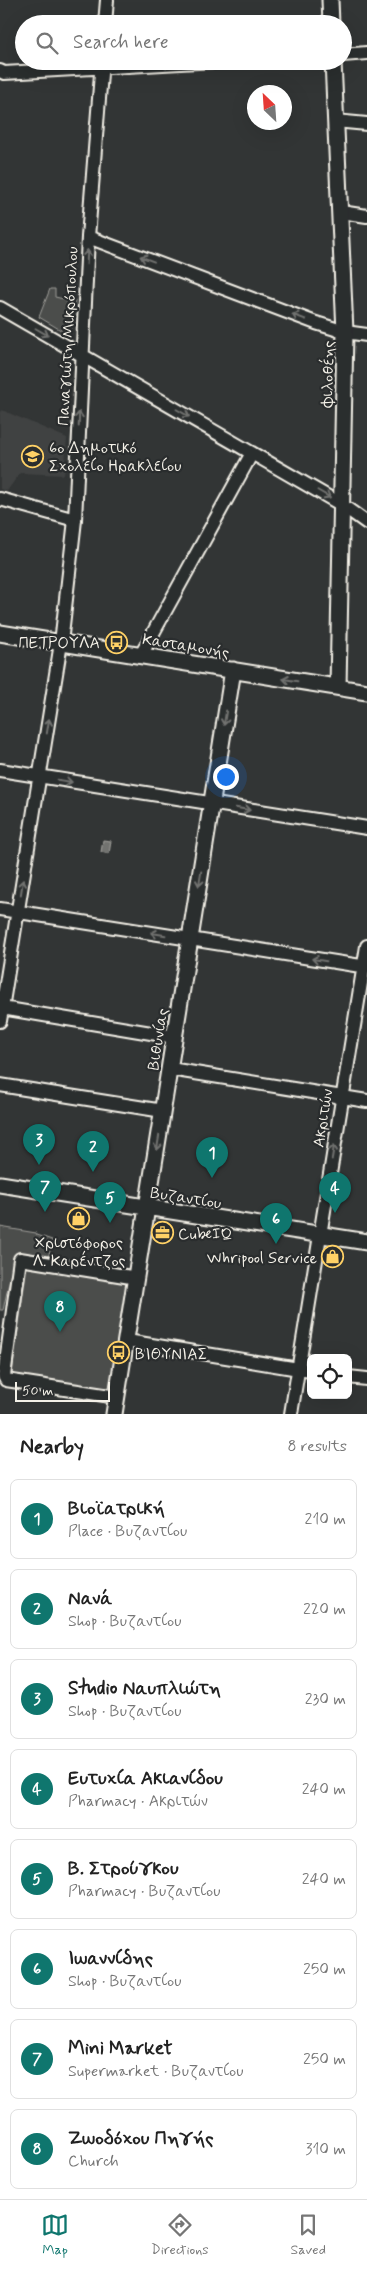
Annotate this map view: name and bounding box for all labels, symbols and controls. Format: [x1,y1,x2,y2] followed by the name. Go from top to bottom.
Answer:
[15,15,352,70] search box
[33,29,61,57] icon: search
[73,30,169,55] text: Search here
[247,85,292,130] north arrow
[53,246,84,426] street label: Παναγιώτη Μικρόπουλου
[83,249,92,265] one-way arrow
[140,254,155,263] one-way arrow
[292,312,307,321] one-way arrow
[35,327,50,337] one-way arrow
[316,340,340,409] street label: Φιλοθέης
[176,408,191,418] one-way arrow
[75,412,84,428] one-way arrow
[49,438,181,477] place label: 6ο Δημοτικό Σχολείο Ηρακλείου
[21,444,45,468] school or university icon: 6ο Δημοτικό Σχολείο Ηρακλείου
[316,490,330,500] one-way arrow
[141,629,231,664] street label: Κασταμονής
[104,630,128,654] bus stop icon: ΠΕΤΡΟΥΛΑ
[18,633,100,654] place label: ΠΕΤΡΟΥΛΑ
[283,674,299,684] one-way arrow
[220,710,230,726] one-way arrow
[43,719,53,735] one-way arrow
[213,764,239,790] your location
[57,776,73,786] one-way arrow
[235,804,251,814] one-way arrow
[194,871,204,887] one-way arrow
[17,879,27,895] one-way arrow
[151,929,167,939] one-way arrow
[311,954,327,964] one-way arrow
[143,1007,174,1072] street label: Βιθυνίας
[308,1087,338,1149] street label: Ακριτών
[23,1124,55,1165] pin: 3
[77,1131,109,1172] pin: 2
[152,1135,162,1151] one-way arrow
[196,1137,228,1178] pin: 1
[329,1144,339,1160] one-way arrow
[29,1171,61,1212] pin: 7
[319,1172,351,1213] pin: 4
[94,1182,126,1223] pin: 5
[149,1182,223,1214] street label: Βυζαντίου
[260,1203,292,1244] pin: 6
[67,1206,91,1230] shop icon: Χριστόφορος Λ. Καρέντζος
[150,1221,174,1245] office icon: CubeIQ
[178,1224,232,1245] place label: CubeIQ
[32,1233,126,1272] place label: Χριστόφορος Λ. Καρέντζος
[321,1245,345,1269] shop icon: Whripool Service
[207,1248,317,1269] place label: Whripool Service
[44,1291,76,1332] pin: 8
[107,1341,131,1365] bus stop icon: ΒΙΘΥΝΙΑΣ
[135,1344,207,1365] place label: ΒΙΘΥΝΙΑΣ
[307,1354,352,1399] map controls
[307,1354,352,1399] button: locate
[15,1379,110,1402] scale bar
[22,1382,53,1400] text: 50 m
[20,1433,84,1461] text: Nearby
[287,1436,347,1457] text: 8 results
[68,1496,165,1521] text: Βιοϊατρική
[33,1509,41,1530] text: 1
[305,1509,346,1530] text: 210 m
[68,1521,187,1542] text: Place · Βυζαντίου
[68,1586,112,1611] text: Νανά
[33,1599,41,1620] text: 2
[303,1599,346,1620] text: 220 m
[68,1611,181,1632] text: Shop · Βυζαντίου
[68,1676,221,1701] text: Studio Ναυπλιώτη
[33,1689,41,1710] text: 3
[305,1689,346,1710] text: 230 m
[68,1701,181,1722] text: Shop · Βυζαντίου
[68,1766,223,1791] text: Ευτυχία Ακιανίδου
[32,1779,42,1800] text: 4
[302,1779,346,1800] text: 240 m
[68,1791,208,1812] text: Pharmacy · Ακριτών
[68,1856,178,1881] text: Β. Στρούγκου
[32,1869,42,1890] text: 5
[302,1869,346,1890] text: 240 m
[68,1881,220,1902] text: Pharmacy · Βυζαντίου
[68,1946,153,1971] text: Ιωαννίδης
[33,1959,41,1980] text: 6
[303,1959,346,1980] text: 250 m
[68,1971,181,1992] text: Shop · Βυζαντίου
[68,2036,172,2061] text: Mini Market
[32,2049,42,2070] text: 7
[303,2049,346,2070] text: 250 m
[68,2061,243,2082] text: Supermarket · Βυζαντίου
[68,2126,214,2151] text: Ζωοδόχου Πηγής
[32,2139,42,2160] text: 8
[305,2139,346,2160] text: 310 m
[68,2151,119,2172] text: Church
[41,2211,69,2259] tab: Map
[151,2211,209,2259] tab: Directions
[291,2211,326,2259] tab: Saved

